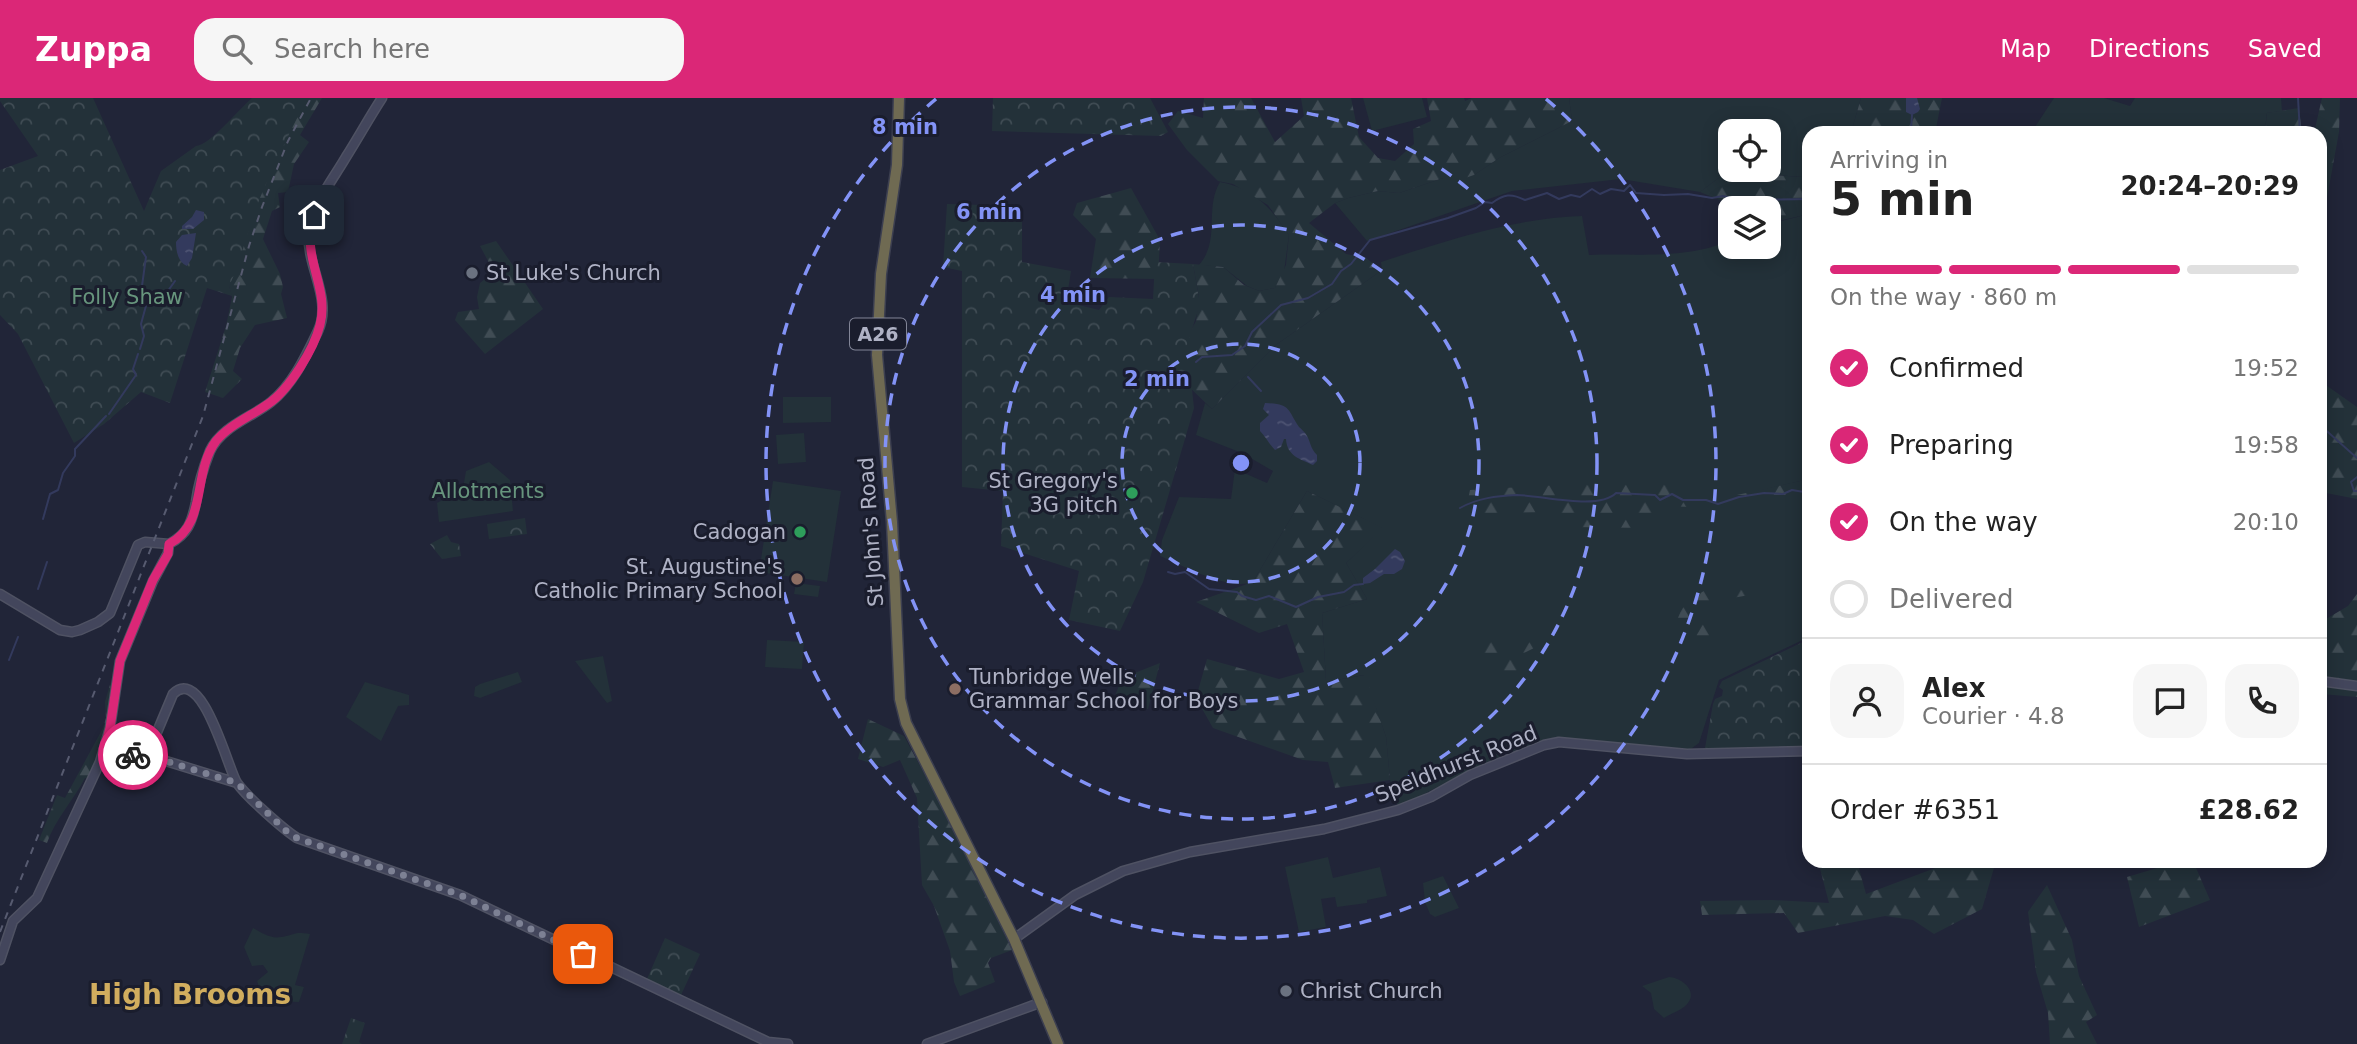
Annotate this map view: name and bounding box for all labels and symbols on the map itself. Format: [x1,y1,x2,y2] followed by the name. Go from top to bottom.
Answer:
[872,115,938,139] text: 8 min
[284,185,344,245] pin
[956,200,1022,224] text: 6 min
[486,261,661,285] place label: St Luke's Church
[464,265,480,281] marker: St Luke's Church
[1040,283,1106,307] text: 4 min
[71,285,183,309] park label: Folly Shaw
[850,318,906,350] road number: A26
[1124,367,1190,391] text: 2 min
[1229,451,1253,475] centre of rings
[854,456,888,608] street label: St John's Road
[988,469,1118,517] place label: St Gregory's 3G pitch
[432,479,544,503] park label: Allotments
[1124,485,1140,501] marker: St Gregory's 3G pitch
[693,520,786,544] place label: Cadogan
[792,524,808,540] marker: Cadogan
[534,555,783,603] place label: St. Augustine's Catholic Primary School
[789,571,805,587] marker: St. Augustine's Catholic Primary School
[968,665,1238,713] place label: Tunbridge Wells Grammar School for Boys
[947,681,963,697] marker: Tunbridge Wells Grammar School for Boys
[98,720,168,790] courier
[1372,721,1540,807] street label: Speldhurst Road
[553,924,613,984] pin
[89,978,291,1011] district label: High Brooms
[1300,979,1443,1003] place label: Christ Church
[1278,983,1294,999] marker: Christ Church

